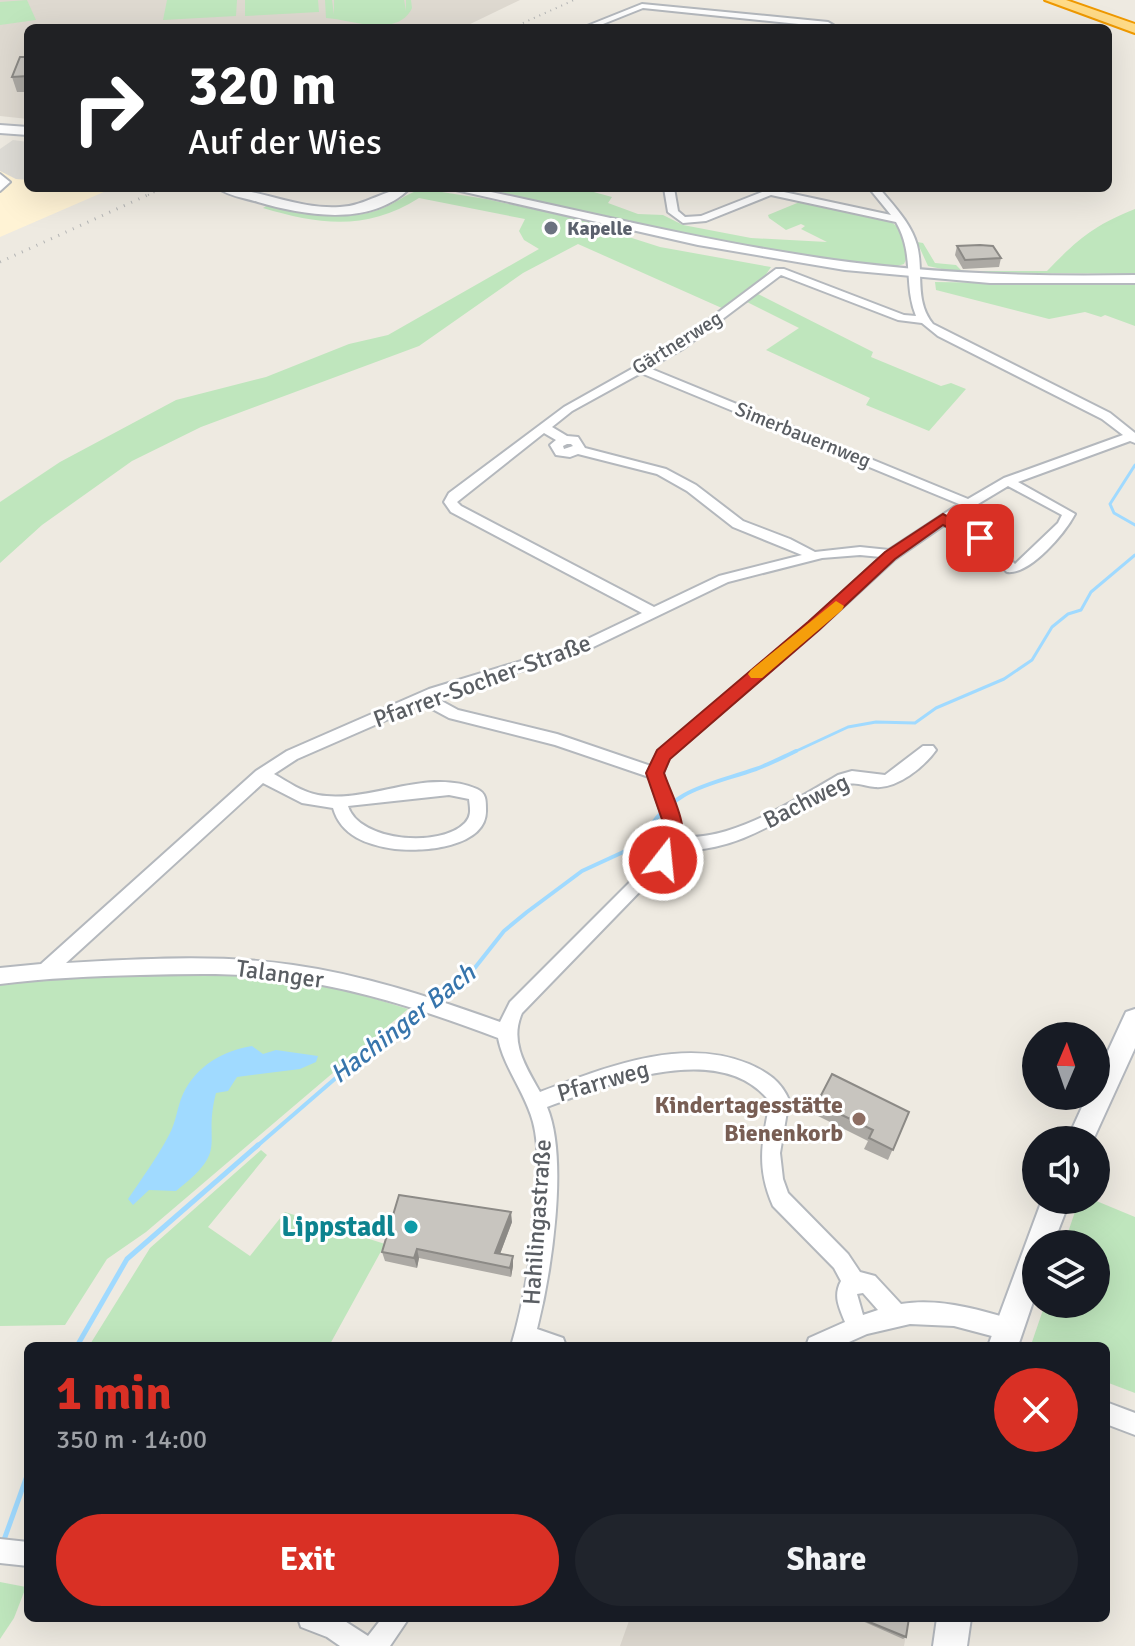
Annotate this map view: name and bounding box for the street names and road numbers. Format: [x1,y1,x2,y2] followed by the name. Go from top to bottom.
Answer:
[627,306,727,380] street label: Gärtnerweg
[731,396,875,474] street label: Simerbauernweg
[369,628,595,734] street label: Pfarrer-Socher-Straße
[758,767,854,835] street label: Bachweg
[234,953,326,995] street label: Talanger
[554,1054,652,1108] street label: Pfarrweg
[516,1138,558,1306] street label: Hahilingastraße

